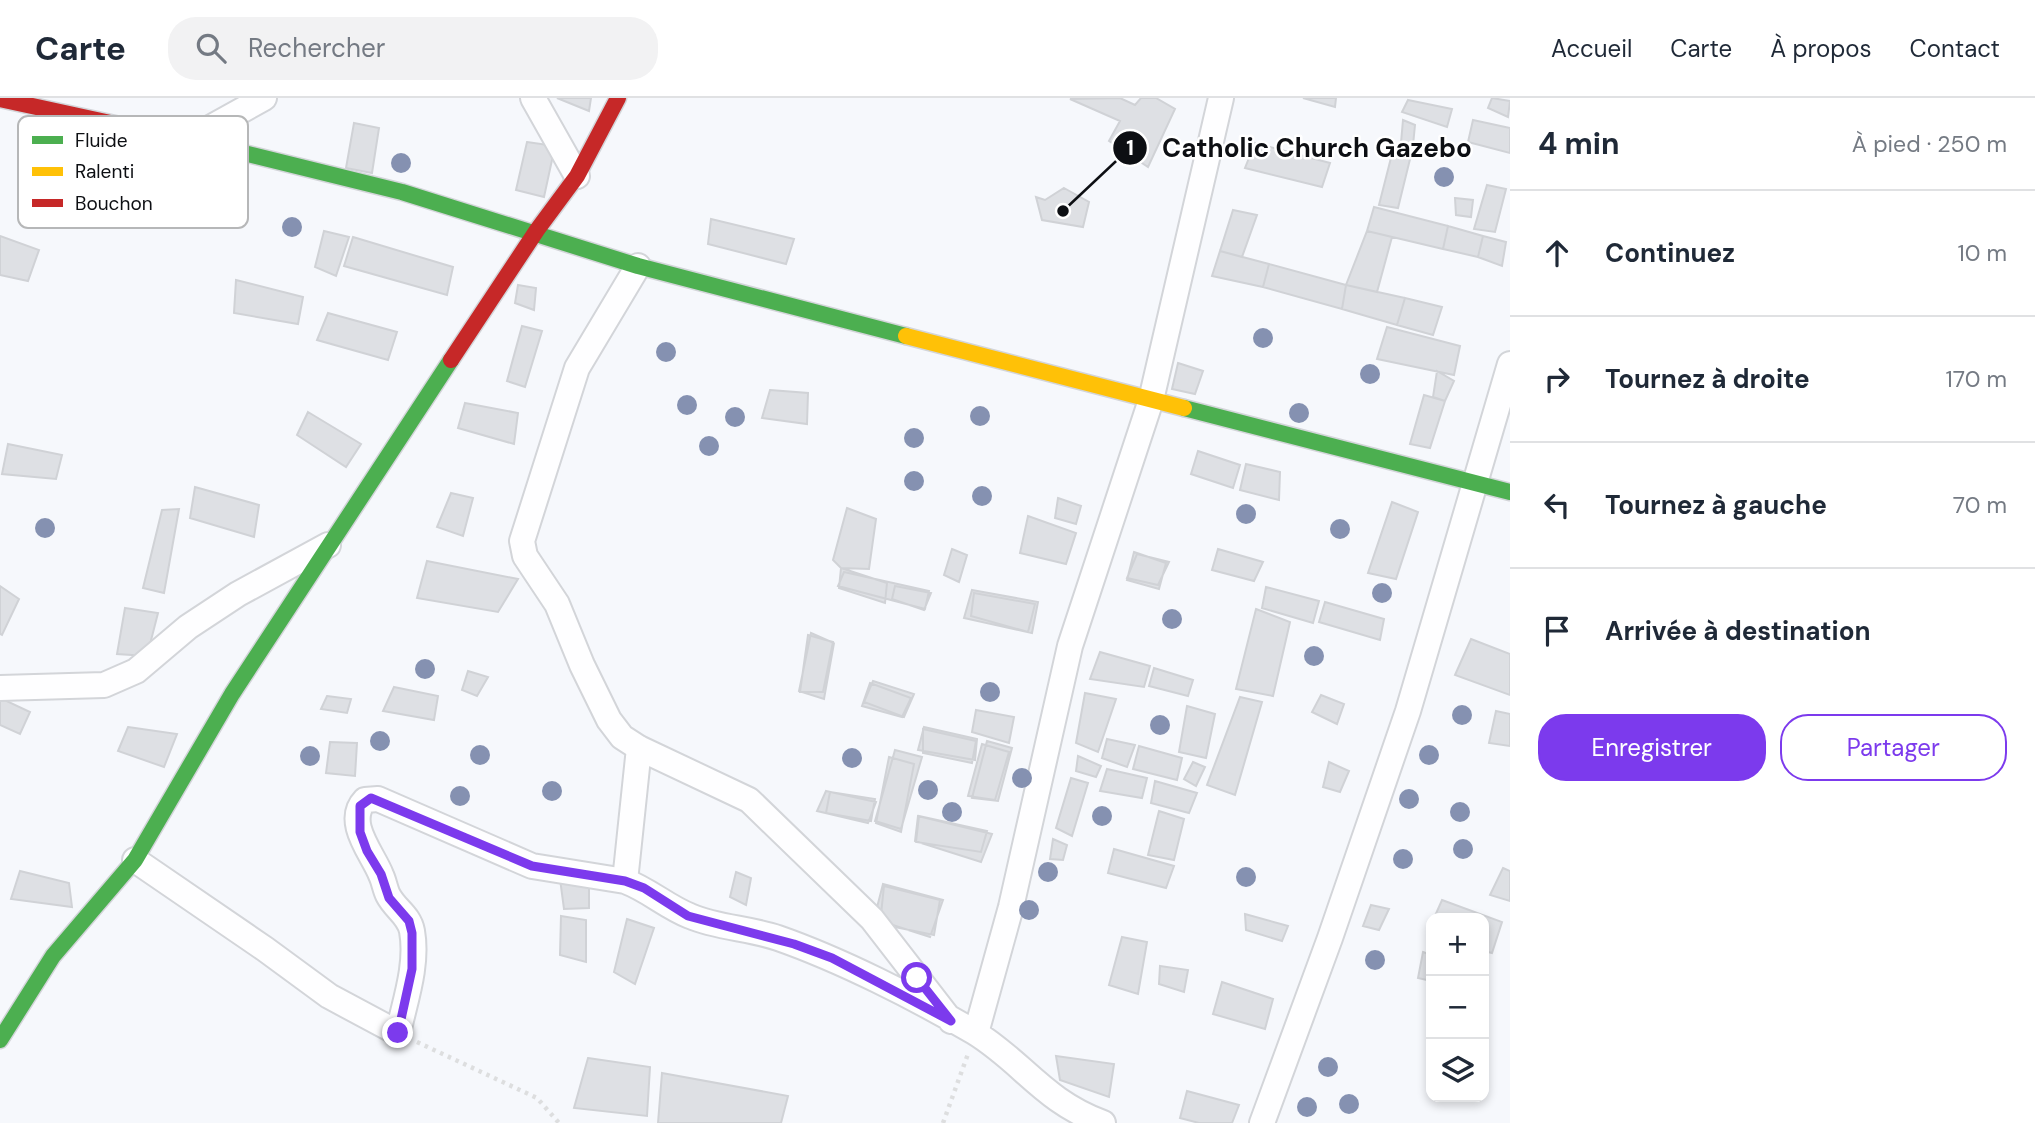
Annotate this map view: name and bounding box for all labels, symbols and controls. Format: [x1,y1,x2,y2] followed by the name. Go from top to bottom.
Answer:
[168,17,658,80] search box
[35,27,126,70] text: Carte
[192,29,230,67] icon: search
[248,31,385,65] text: Rechercher
[1551,33,1632,64] text: Accueil
[1670,33,1732,64] text: Carte
[1770,33,1872,64] text: À propos
[1910,33,2000,64] text: Contact
[18,116,248,228] legend
[1113,124,1486,171] callout: Catholic Church Gazebo
[1538,124,1620,163] text: 4 min
[75,128,128,153] text: Fluide
[1852,129,2007,159] text: À pied · 250 m
[1162,131,1472,165] text: Catholic Church Gazebo
[1126,134,1134,162] text: 1
[75,159,134,184] text: Ralenti
[75,191,153,216] text: Bouchon
[1538,234,1576,272] icon: ahead
[1605,236,1735,270] text: Continuez
[1957,238,2007,268] text: 10 m
[1538,360,1576,398] icon: right
[1605,362,1810,396] text: Tournez à droite
[1946,364,2007,394] text: 170 m
[1538,486,1576,524] icon: left
[1605,488,1827,522] text: Tournez à gauche
[1953,490,2007,520] text: 70 m
[1538,612,1576,650] icon: arrive
[1605,614,1871,648] text: Arrivée à destination
[1538,714,1766,781] button: Enregistrer
[1780,714,2007,781] button: Partager
[1426,913,1489,1102] map controls
[1426,913,1489,976] button: +
[901,962,932,993] route start
[1426,976,1489,1039] button: −
[382,1017,413,1048] route end
[1426,1039,1489,1102] button: layers

